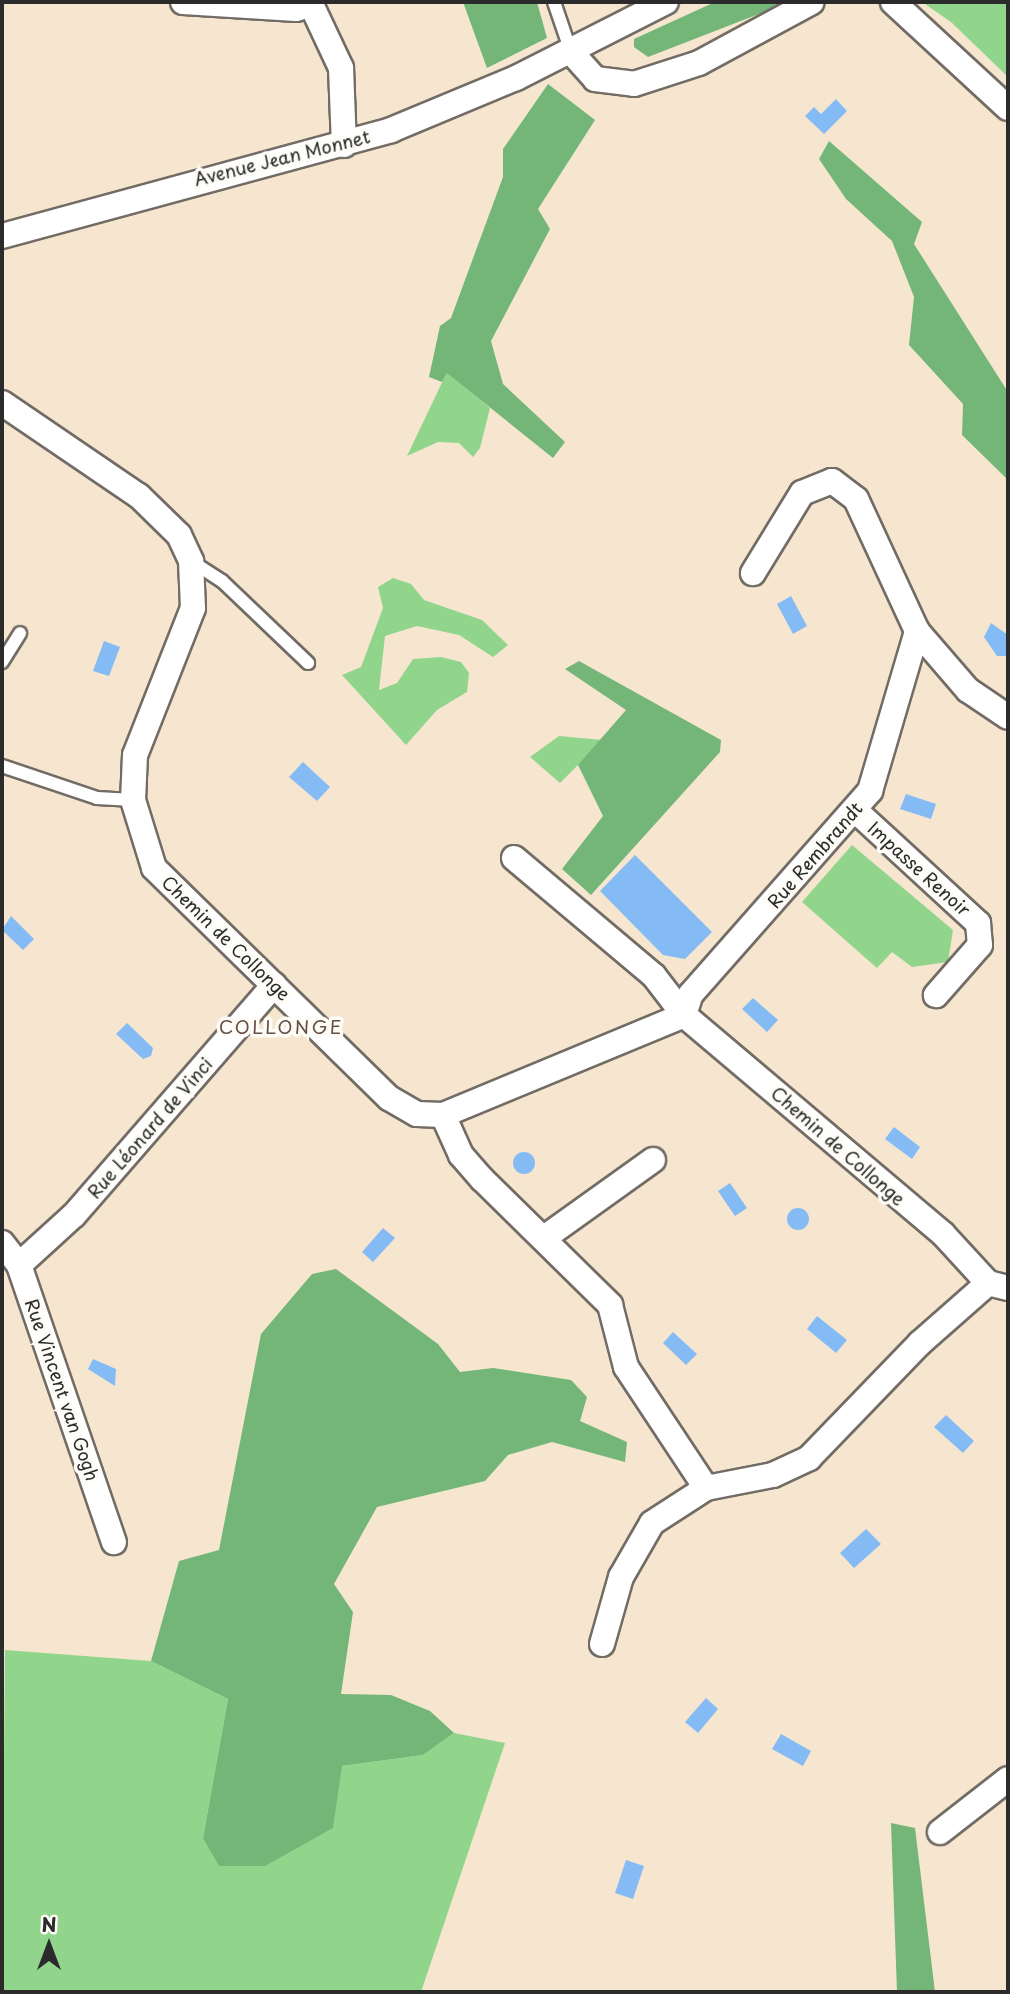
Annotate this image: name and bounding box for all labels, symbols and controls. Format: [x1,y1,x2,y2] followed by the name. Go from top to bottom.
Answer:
[191,126,373,190] street label: Avenue Jean Monnet
[763,797,867,913] street label: Rue Rembrandt
[863,817,975,921] street label: Impasse Renoir
[157,871,295,1005] street label: Chemin de Collonge
[220,1016,342,1038] district label: COLLONGE
[82,1052,218,1204] street label: Rue Léonard de Vinci
[767,1082,909,1210] street label: Chemin de Collonge
[20,1296,104,1484] street label: Rue Vincent van Gogh
[14,1910,84,1980] north arrow
[41,1910,57,1938] text: N

